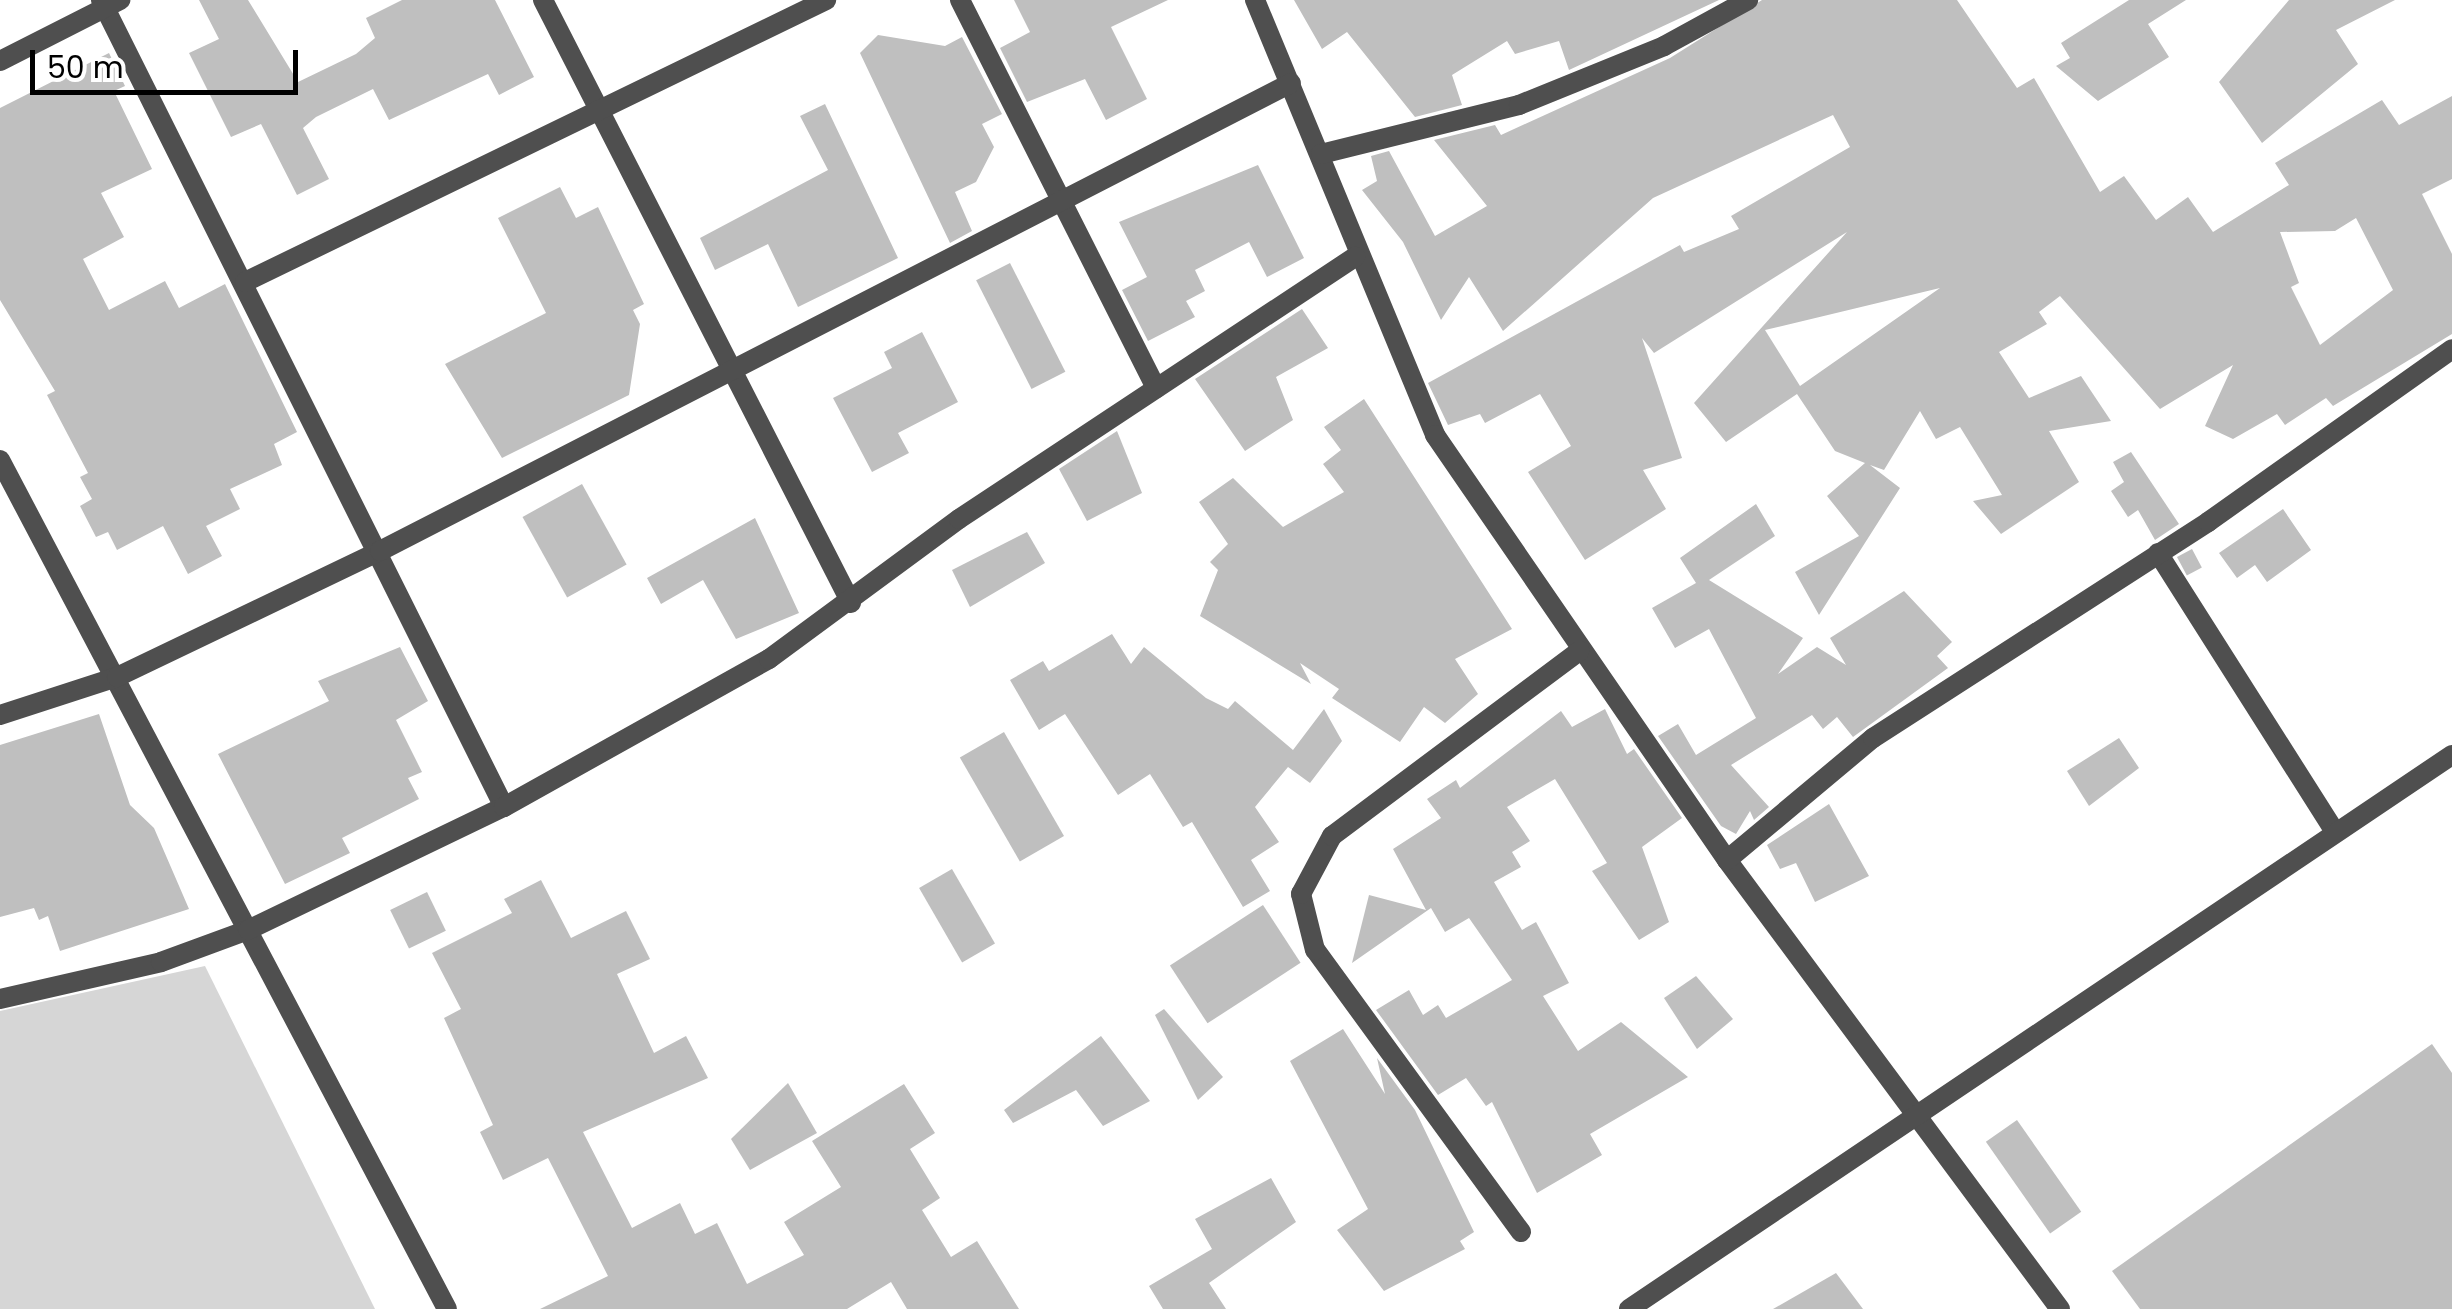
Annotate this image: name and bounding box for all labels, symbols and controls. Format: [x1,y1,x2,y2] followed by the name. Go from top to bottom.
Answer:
[35,30,302,92] scale bar
[47,46,124,89] text: 50 m

